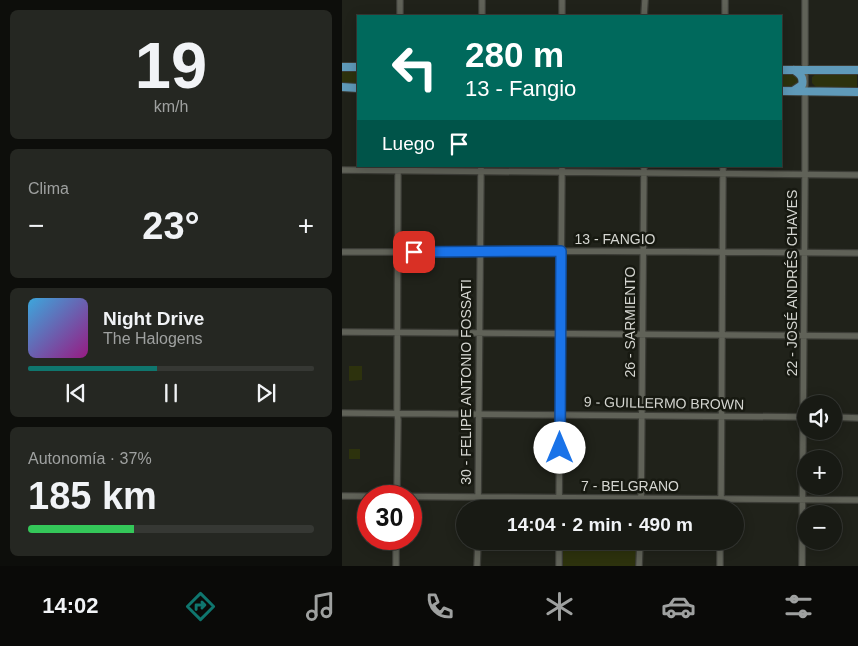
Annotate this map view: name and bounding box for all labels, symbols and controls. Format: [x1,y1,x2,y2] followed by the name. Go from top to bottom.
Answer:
[135,29,207,102] text: 19
[382,35,447,100] icon: left
[465,35,564,74] text: 280 m
[465,76,576,101] text: 13 - Fangio
[154,98,188,115] text: km/h
[445,130,473,158] icon: arrive
[382,133,435,154] text: Luego
[28,180,69,197] text: Clima
[784,190,800,376] street label: 22 - JOSÉ ANDRÉS CHAVES
[142,205,200,247] text: 23°
[28,210,44,241] text: −
[298,210,314,241] text: +
[393,231,435,273] pin
[575,231,656,247] street label: 13 - FANGIO
[400,238,428,266] icon: arrive
[622,266,638,378] street label: 26 - SARMIENTO
[458,279,474,485] street label: 30 - FELIPE ANTONIO FOSSATI
[103,308,204,329] text: Night Drive
[103,330,203,347] text: The Halogens
[62,379,90,407] icon: previous
[157,379,185,407] icon: pause
[252,379,280,407] icon: next
[584,394,744,412] street label: 9 - GUILLERMO BROWN
[797,395,842,550] map controls
[797,395,842,440] button: sound
[533,421,585,473] position arrow
[28,450,152,467] text: Autonomía · 37%
[797,450,842,495] button: +
[28,475,157,517] text: 185 km
[581,478,679,494] street label: 7 - BELGRANO
[357,485,422,550] speed limit sign: 30
[797,505,842,550] button: −
[507,514,693,535] text: 14:04 · 2 min · 490 m
[183,589,218,624] icon: directions
[303,589,338,624] icon: music
[422,589,457,624] icon: phone
[542,589,577,624] icon: climate
[661,589,696,624] icon: car
[781,589,816,624] icon: filters
[42,593,99,618] text: 14:02

